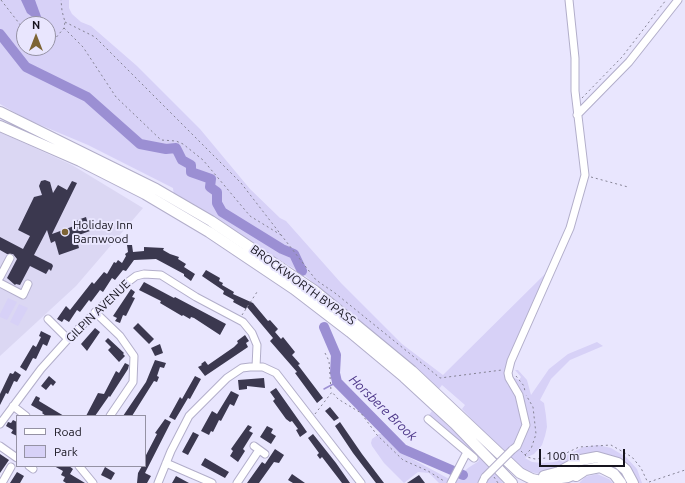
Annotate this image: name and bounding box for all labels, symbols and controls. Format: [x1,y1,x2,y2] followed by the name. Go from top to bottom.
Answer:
[16,16,56,56] north arrow
[32,19,40,31] text: N
[73,218,133,246] place label: Holiday Inn Barnwood
[60,227,70,237] marker: Holiday Inn Barnwood
[248,242,358,328] street label: BROCKWORTH BYPASS
[63,277,133,345] street label: GILPIN AVENUE
[346,372,420,444] water label: Horsbere Brook
[16,415,146,467] legend
[54,425,82,438] text: Road
[541,441,627,467] scale bar
[54,445,78,458] text: Park
[546,449,579,462] text: 100 m

